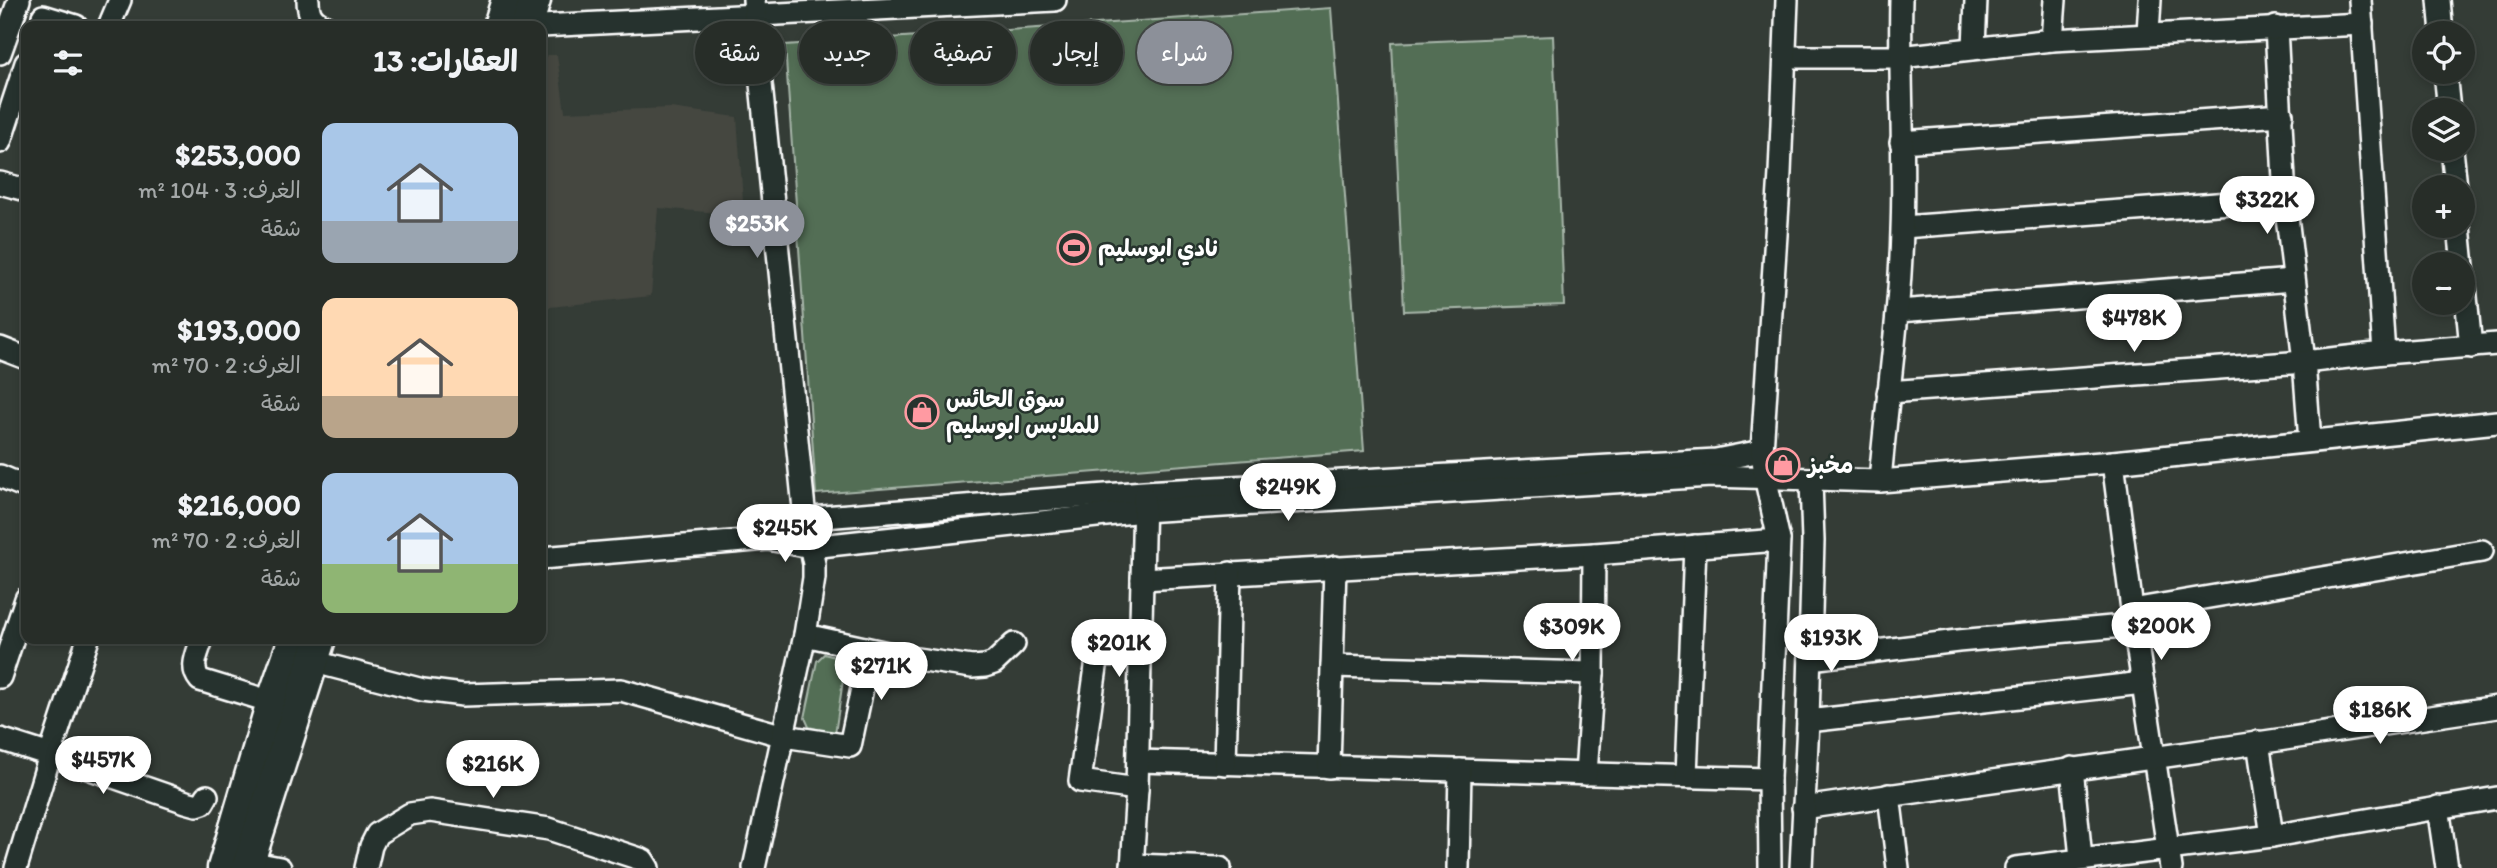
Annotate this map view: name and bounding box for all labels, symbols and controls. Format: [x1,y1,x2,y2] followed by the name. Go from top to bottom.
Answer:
[695,21,785,84] chip: شقة
[799,21,896,84] chip: جديد
[910,21,1016,84] chip: تصفية
[1030,21,1123,84] chip: إيجار
[1137,21,1232,84] chip: شراء
[2412,21,2475,315] map controls
[2412,21,2475,84] button: locate
[373,42,518,79] text: العقارات: 13
[49,44,87,82] icon: filters
[2412,98,2475,161] button: layers
[175,136,301,173] text: $253,000
[378,151,462,235] icon: home
[2412,175,2475,238] button: +
[138,176,301,204] text: الغرف: 3 · 104 m²
[2218,176,2316,236] pin: $322K
[2235,185,2299,213] text: $322K
[708,201,806,260] pin: $253K
[725,209,789,237] text: $253K
[261,214,301,242] text: شقة
[1055,229,1093,267] sports icon: نادي ابوسليم
[1098,234,1218,266] place label: نادي ابوسليم
[2412,252,2475,315] button: −
[2085,294,2183,354] pin: $478K
[2102,303,2166,331] text: $478K
[177,311,301,348] text: $193,000
[378,326,462,410] icon: home
[152,351,301,379] text: الغرف: 2 · 70 m²
[946,385,1099,443] place label: سوق الحائس للملابس ابوسليم
[261,389,301,417] text: شقة
[903,393,941,431] shop icon: سوق الحائس للملابس ابوسليم
[1764,446,1802,484] shop icon: مخبز
[1806,451,1853,479] place label: مخبز
[1239,463,1337,523] pin: $249K
[1256,472,1320,500] text: $249K
[178,486,301,523] text: $216,000
[378,501,462,585] icon: home
[736,504,834,564] pin: $245K
[753,513,817,541] text: $245K
[152,526,301,554] text: الغرف: 2 · 70 m²
[261,564,301,592] text: شقة
[2112,602,2210,662] pin: $200K
[1523,604,1621,663] pin: $309K
[2128,611,2194,639] text: $200K
[1539,612,1605,640] text: $309K
[1782,614,1880,674] pin: $193K
[1070,620,1168,679] pin: $201K
[1800,623,1862,651] text: $193K
[1087,628,1151,656] text: $201K
[832,642,930,702] pin: $271K
[851,651,911,679] text: $271K
[2331,686,2429,746] pin: $186K
[2349,695,2411,723] text: $186K
[54,736,152,796] pin: $457K
[444,740,542,800] pin: $216K
[71,745,135,773] text: $457K
[462,749,524,777] text: $216K

